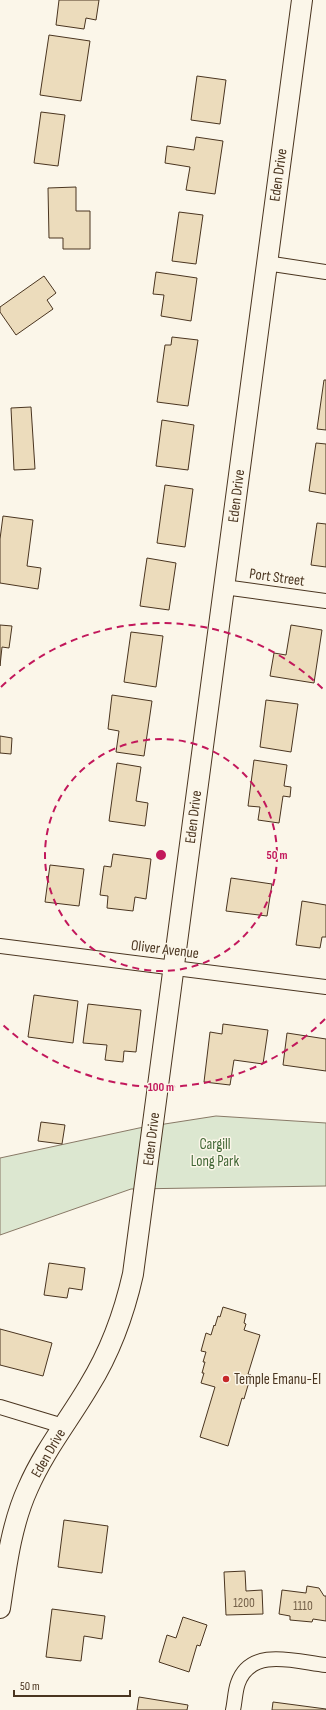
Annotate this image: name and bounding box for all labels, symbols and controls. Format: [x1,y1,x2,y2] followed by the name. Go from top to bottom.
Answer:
[265,147,292,203] street label: Eden Drive
[224,468,249,524] street label: Eden Drive
[248,564,306,591] street label: Port Street
[181,789,206,845] street label: Eden Drive
[154,848,168,862] centre of rings
[267,848,287,863] text: 50 m
[130,936,200,963] street label: Oliver Avenue
[148,1080,174,1095] text: 100 m
[139,1111,164,1167] street label: Eden Drive
[191,1135,239,1171] park label: Cargill Long Park
[234,1370,321,1389] place label: Temple Emanu-El
[221,1374,231,1384] marker: Temple Emanu-El
[27,1425,70,1481] street label: Eden Drive
[233,1595,255,1611] house number: 1200
[293,1598,313,1614] house number: 1110
[14,1672,130,1698] scale bar
[20,1679,40,1694] text: 50 m

